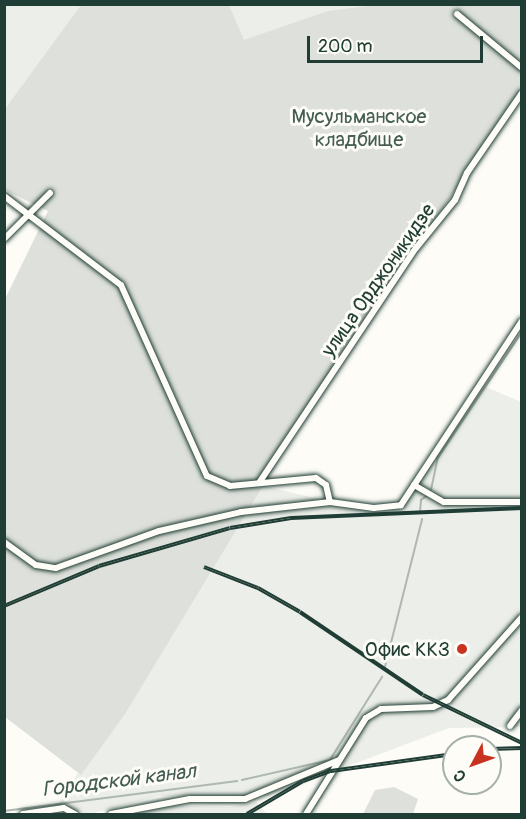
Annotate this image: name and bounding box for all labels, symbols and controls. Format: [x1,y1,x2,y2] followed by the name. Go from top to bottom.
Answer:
[310,24,486,62] scale bar
[318,35,373,58] text: 200 m
[292,104,426,151] park label: Мусульманское кладбище
[316,199,440,361] street label: улица Орджоникидзе
[365,637,450,661] place label: Офис ККЗ
[455,642,469,656] marker: Офис ККЗ
[442,735,502,795] north arrow
[41,759,197,803] water label: Городской канал
[449,765,471,786] text: С

